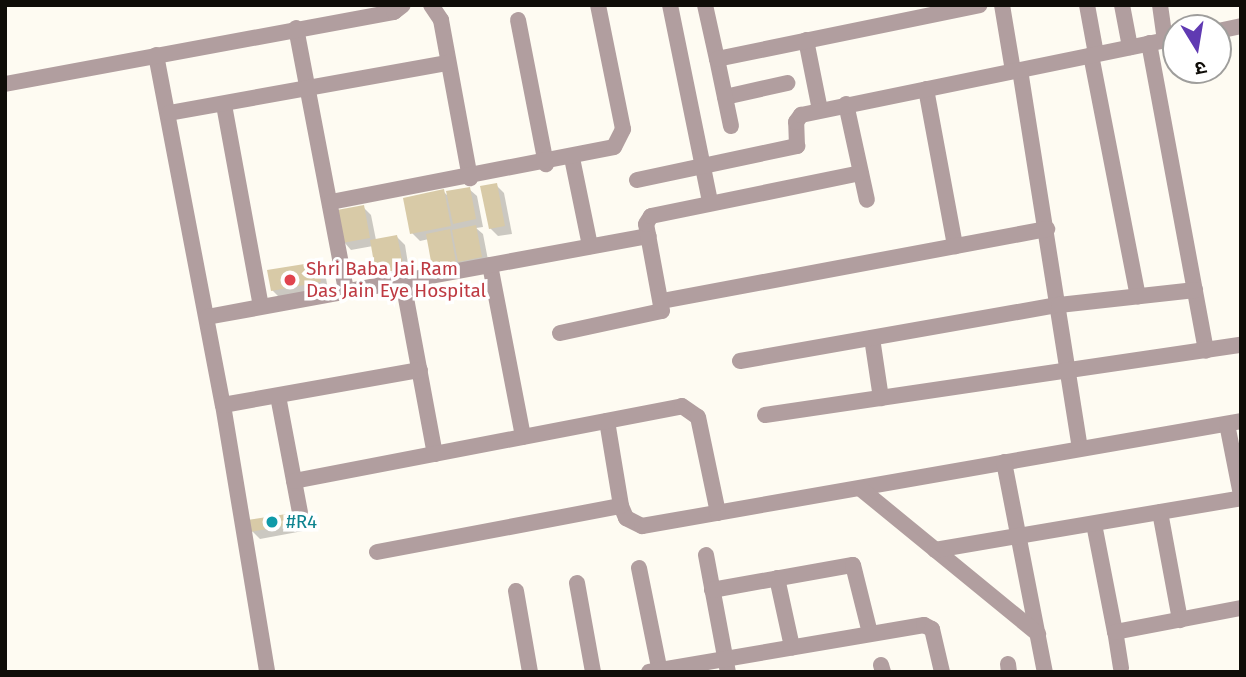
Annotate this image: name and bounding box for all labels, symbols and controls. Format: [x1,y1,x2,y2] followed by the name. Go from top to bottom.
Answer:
[1162,14,1232,84] north arrow
[1193,56,1208,80] text: उ
[306,258,486,302] place label: Shri Baba Jai Ram Das Jain Eye Hospital
[280,270,300,290] marker: Shri Baba Jai Ram Das Jain Eye Hospital
[286,511,317,533] place label: #R4
[264,514,280,530] marker: #R4

